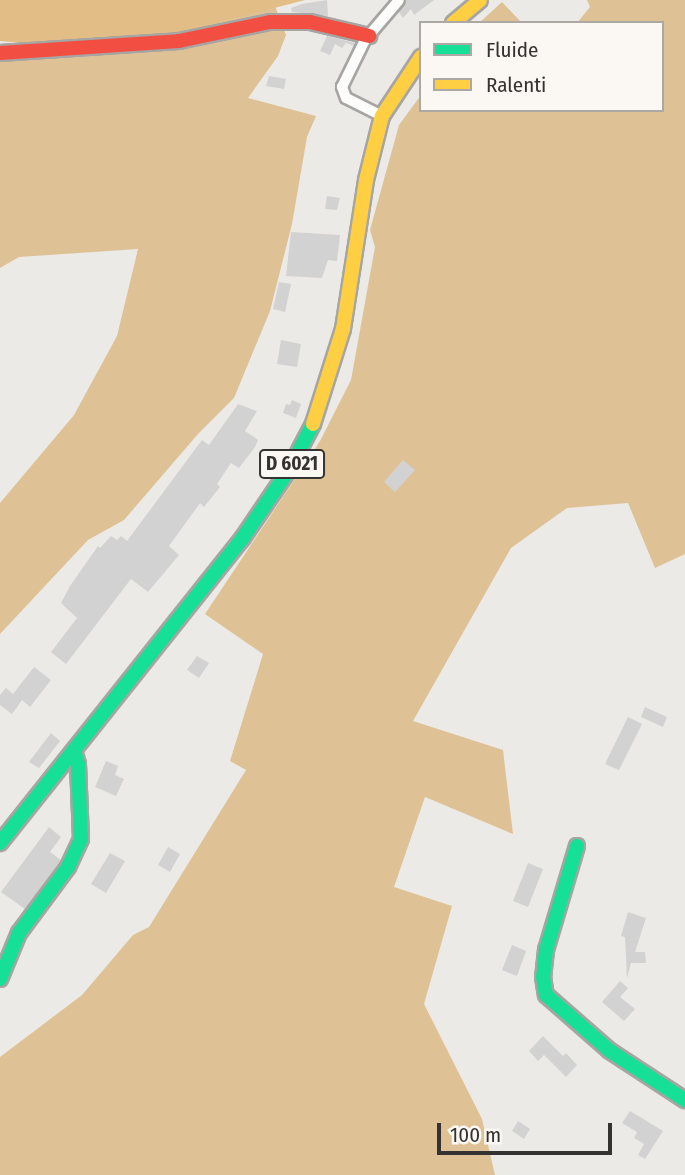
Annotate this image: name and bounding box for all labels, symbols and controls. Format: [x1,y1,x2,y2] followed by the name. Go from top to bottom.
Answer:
[419,21,664,112] legend
[486,37,538,63] text: Fluide
[486,72,546,98] text: Ralenti
[259,449,325,480] road number: D 6021
[440,1108,615,1152] scale bar
[450,1122,501,1148] text: 100 m

